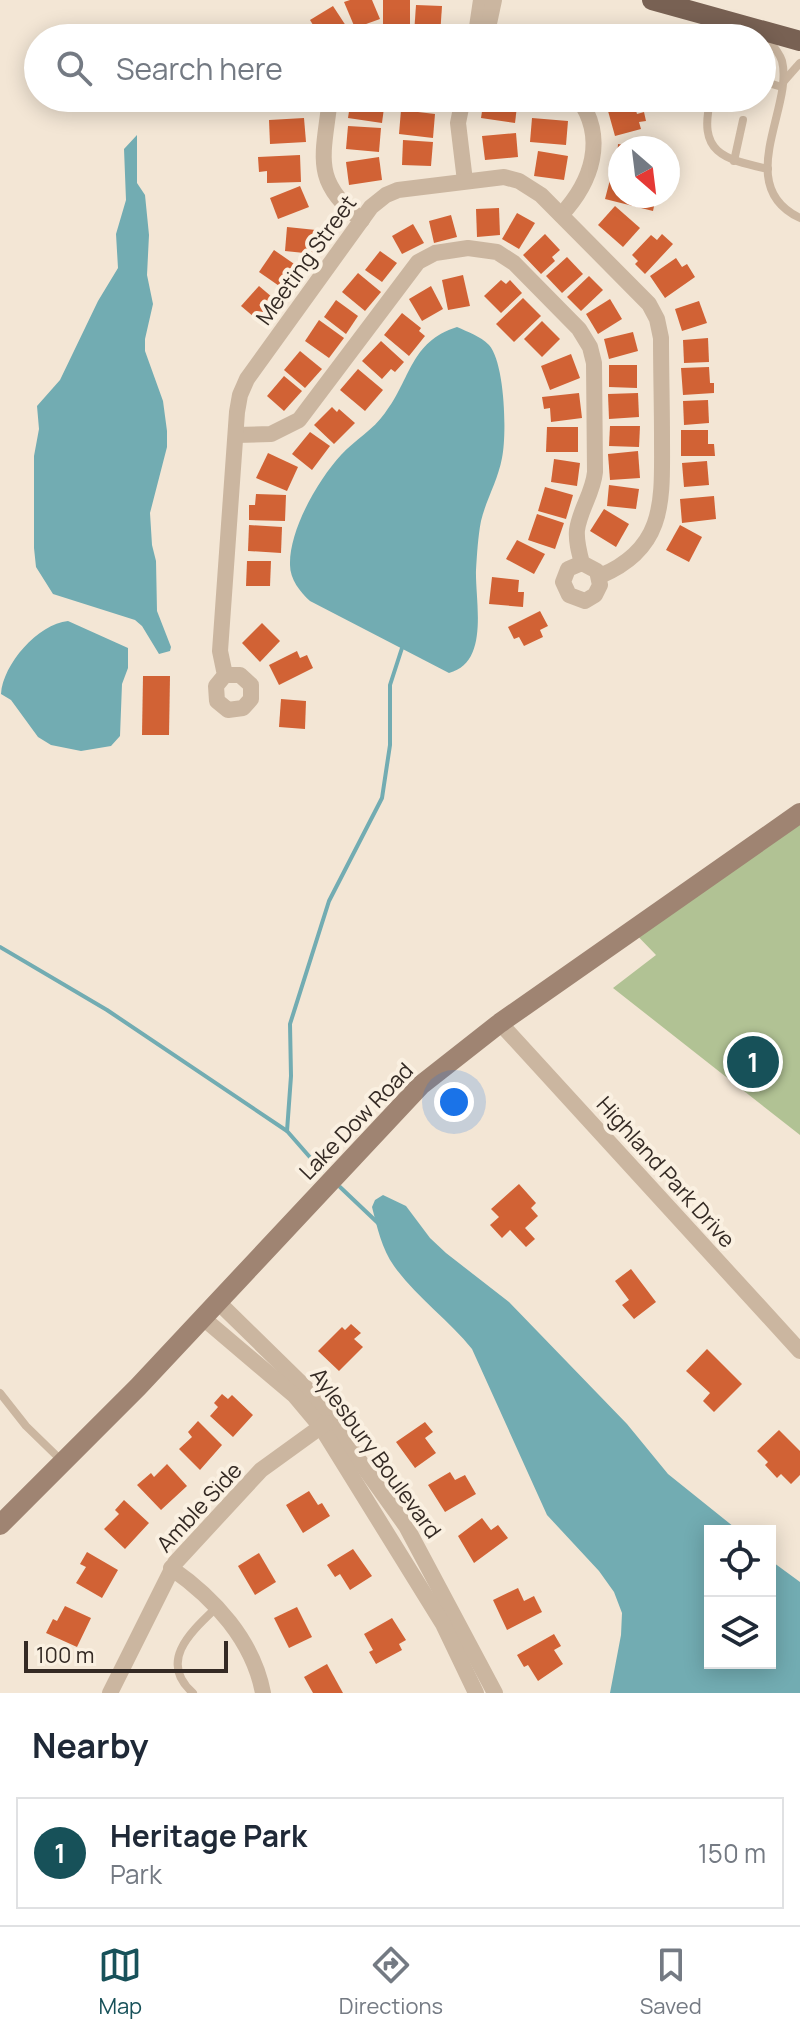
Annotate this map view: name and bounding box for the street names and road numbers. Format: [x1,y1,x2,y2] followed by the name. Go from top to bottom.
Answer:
[249,189,363,331] street label: Meeting Street
[292,1056,420,1186] street label: Lake Dow Road
[590,1090,742,1254] street label: Highland Park Drive
[304,1361,448,1545] street label: Aylesbury Boulevard
[150,1455,248,1558] street label: Amble Side

